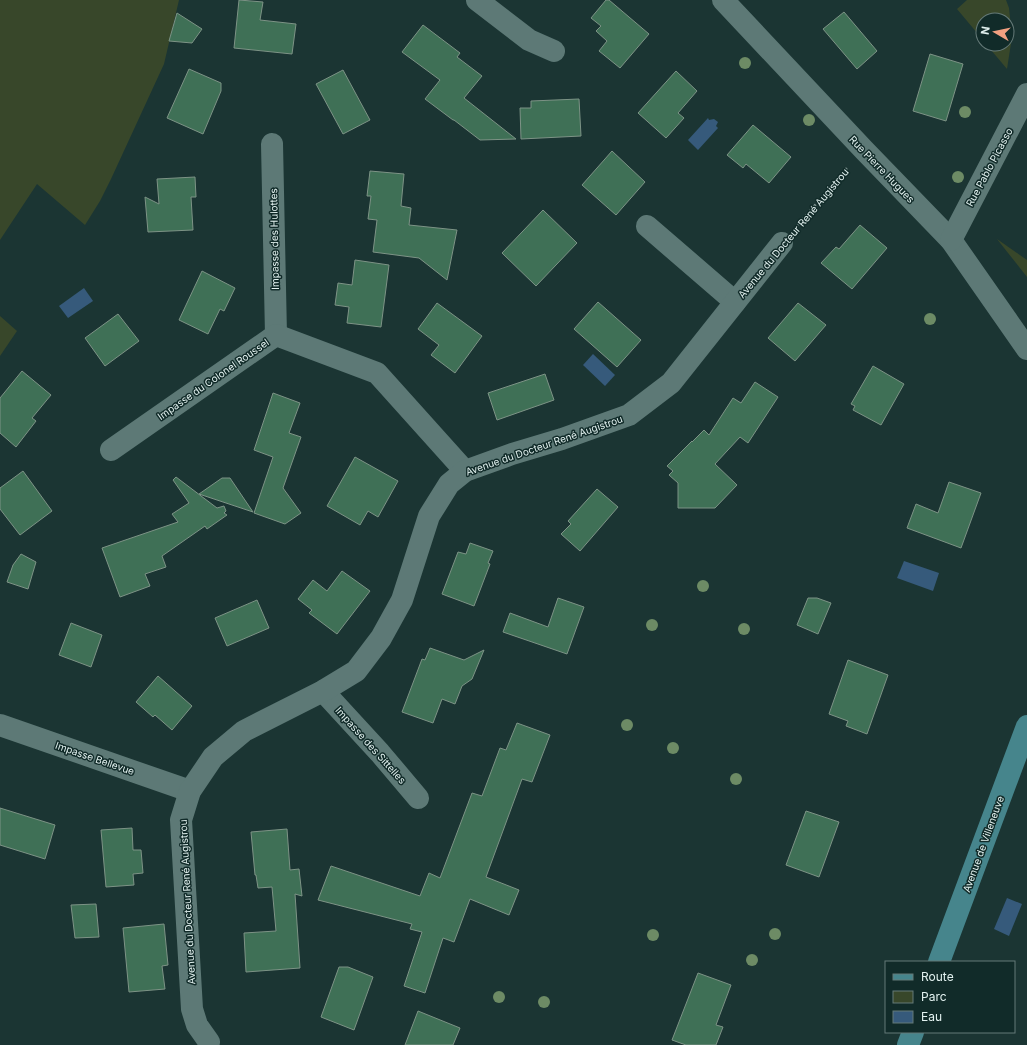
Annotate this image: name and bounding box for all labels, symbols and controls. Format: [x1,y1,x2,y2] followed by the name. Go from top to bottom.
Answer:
[975,12,1015,52] north arrow
[978,25,993,36] text: N
[963,126,1015,208] street label: Rue Pablo Picasso
[847,133,917,205] street label: Rue Pierre Hugues
[735,166,851,300] street label: Avenue du Docteur René Augistrou
[267,188,281,290] street label: Impasse des Hulottes
[155,336,271,422] street label: Impasse du Colonel Roussel
[464,412,624,478] street label: Avenue du Docteur René Augistrou
[333,704,409,786] street label: Impasse des Sittelles
[54,739,136,777] street label: Impasse Bellevue
[960,794,1006,894] street label: Avenue de Villeneuve
[177,819,197,985] street label: Avenue du Docteur René Augistrou
[885,961,1015,1033] legend
[921,969,954,984] text: Route
[921,989,947,1004] text: Parc
[921,1009,942,1024] text: Eau

